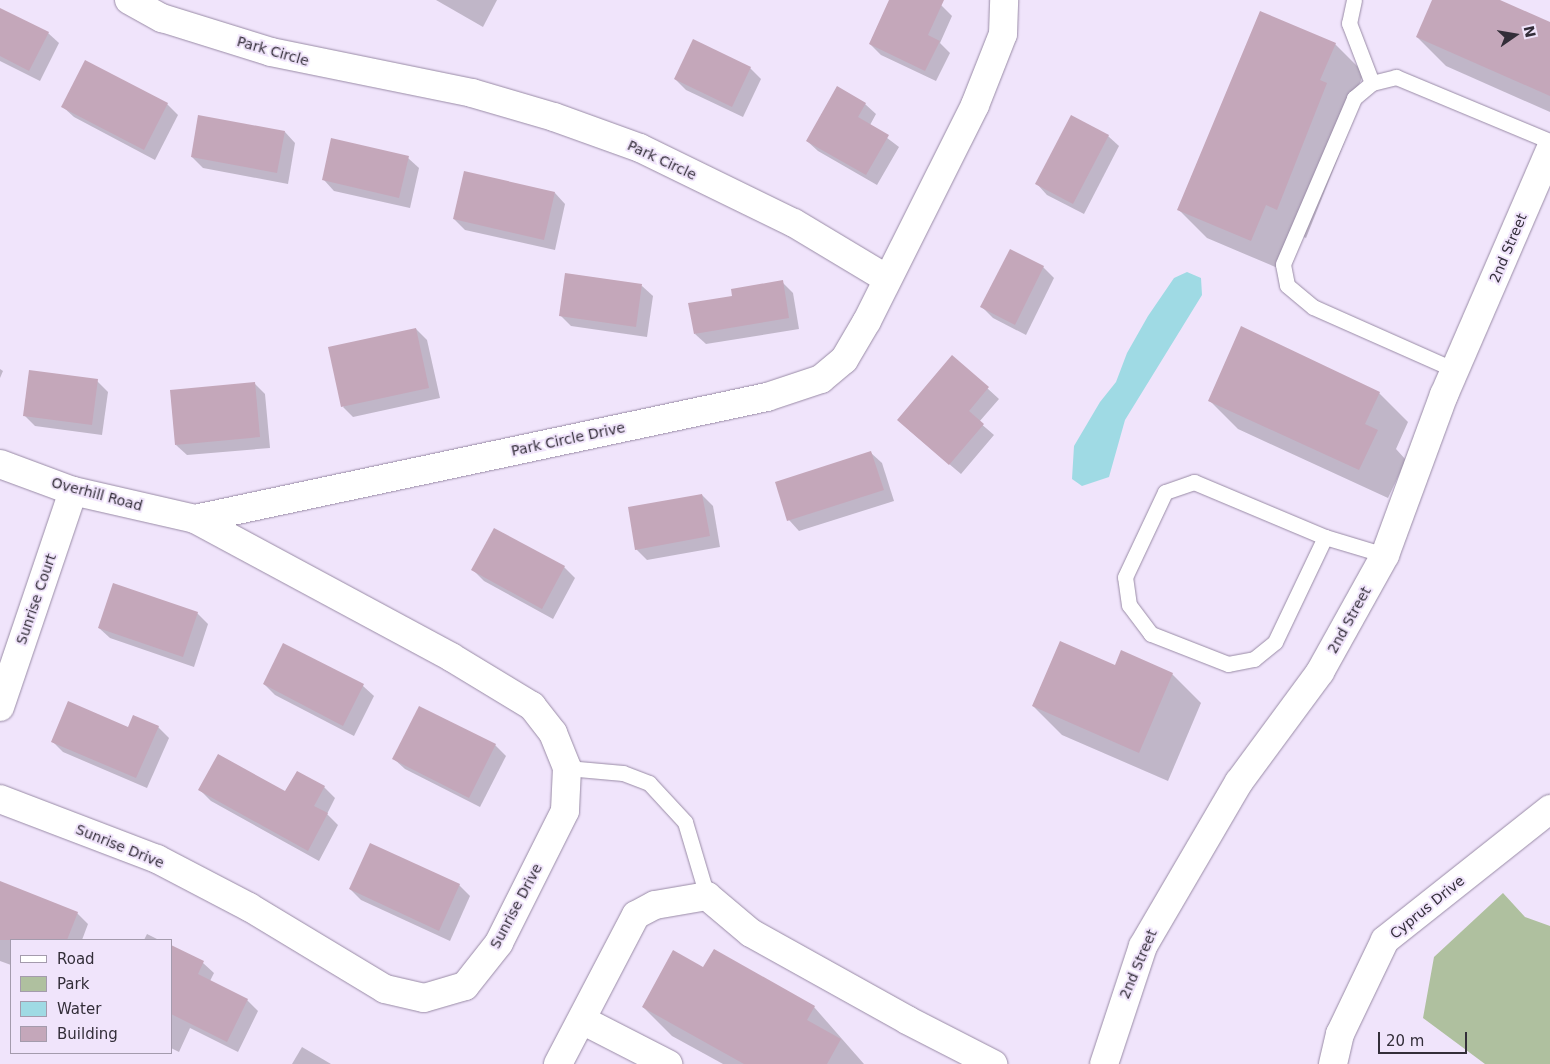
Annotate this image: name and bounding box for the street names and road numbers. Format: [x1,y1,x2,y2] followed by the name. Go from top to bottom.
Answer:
[235,33,311,69] street label: Park Circle
[625,137,699,183] street label: Park Circle
[1486,211,1530,285] street label: 2nd Street
[510,419,626,459] street label: Park Circle Drive
[50,474,144,514] street label: Overhill Road
[13,551,59,647] street label: Sunrise Court
[1324,584,1374,656] street label: 2nd Street
[73,821,167,871] street label: Sunrise Drive
[487,861,545,951] street label: Sunrise Drive
[1386,872,1468,942] street label: Cyprus Drive
[1116,927,1160,1001] street label: 2nd Street

